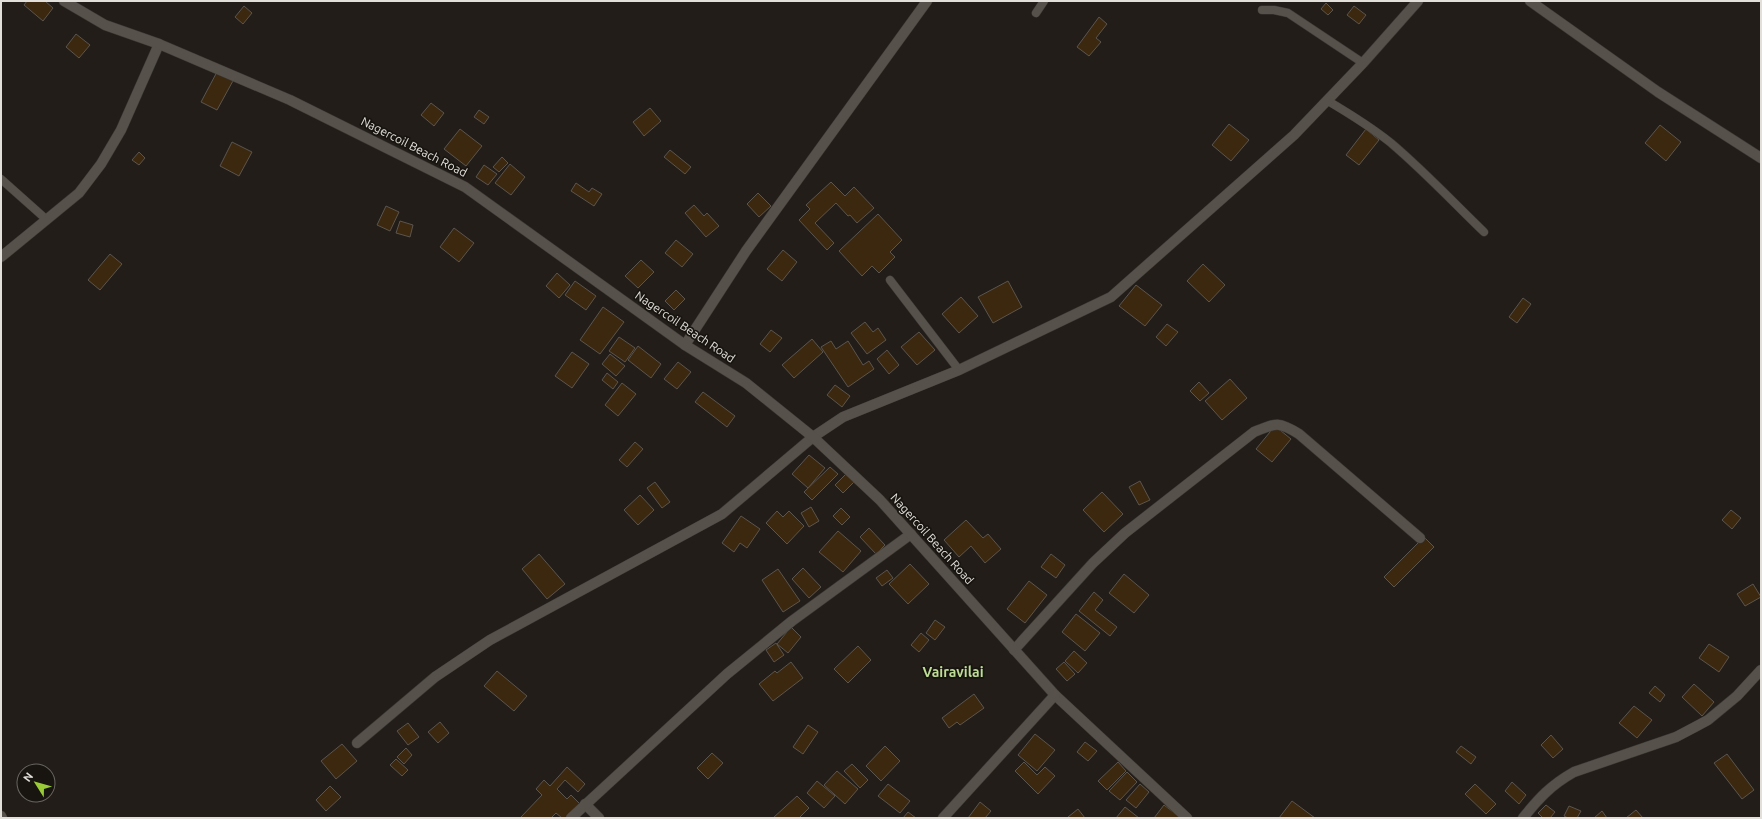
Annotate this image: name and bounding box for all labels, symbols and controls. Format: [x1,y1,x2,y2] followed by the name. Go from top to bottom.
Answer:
[359,114,469,179] street label: Nagercoil Beach Road
[633,288,738,365] street label: Nagercoil Beach Road
[888,491,976,587] street label: Nagercoil Beach Road
[922,664,984,680] district label: Vairavilai
[16,763,56,803] north arrow
[21,770,35,784] text: N

